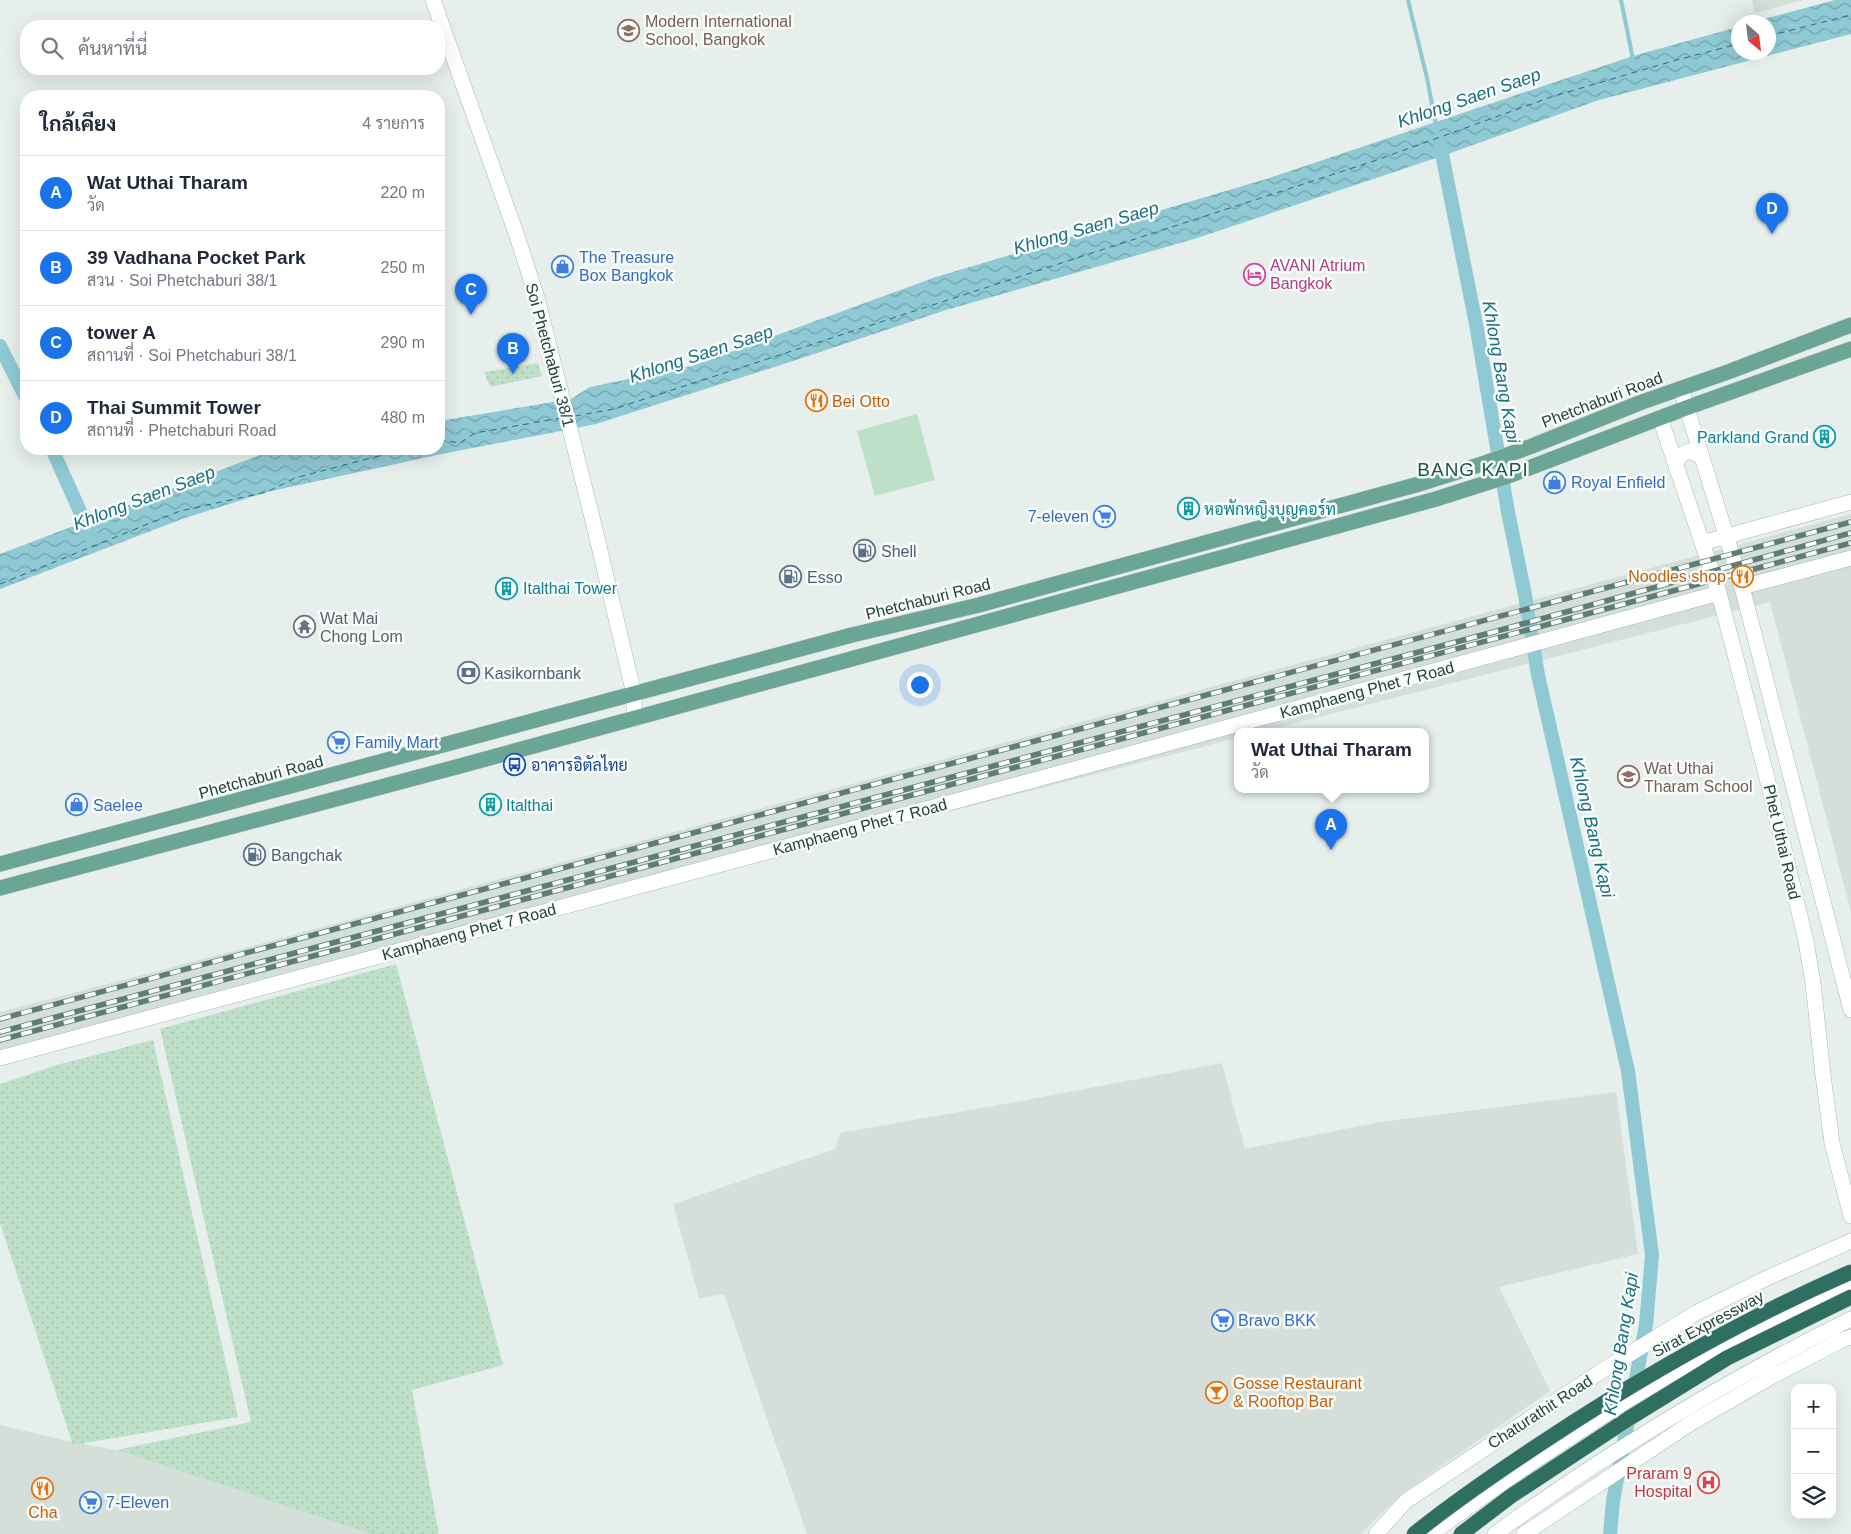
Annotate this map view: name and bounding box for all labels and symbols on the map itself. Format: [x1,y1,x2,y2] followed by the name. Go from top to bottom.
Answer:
[645,13,792,48] place label: Modern International School, Bangkok
[1731,15,1776,60] north arrow
[617,18,641,42] school or university icon: Modern International School, Bangkok
[1395,64,1543,132] water label: Khlong Saen Saep
[1756,193,1788,234] pin: D
[1011,198,1161,258] water label: Khlong Saen Saep
[579,249,674,284] place label: The Treasure Box Bangkok
[551,254,575,278] shop icon: The Treasure Box Bangkok
[1270,257,1365,292] place label: AVANI Atrium Bangkok
[1242,262,1266,286] hotel icon: AVANI Atrium Bangkok
[455,274,487,315] pin: C
[523,281,577,429] street label: Soi Phetchaburi 38/1
[1479,299,1524,446] water label: Khlong Bang Kapi
[627,321,775,387] water label: Khlong Saen Saep
[497,333,529,374] pin: B
[1539,369,1665,431] street label: Phetchaburi Road
[804,389,828,413] restaurant icon: Bei Otto
[832,393,890,410] place label: Bei Otto
[1813,425,1837,449] building icon: Parkland Grand
[1697,429,1809,446] place label: Parkland Grand
[1417,459,1529,480] district label: BANG KAPI
[70,462,218,534] water label: Khlong Saen Saep
[1543,470,1567,494] shop icon: Royal Enfield
[1571,474,1665,491] place label: Royal Enfield
[1176,497,1200,521] building icon: หอพักหญิงบุญคอร์ท
[1204,497,1336,521] place label: หอพักหญิงบุญคอร์ท
[1093,504,1117,528] supermarket icon: 7-eleven
[1028,508,1089,525] place label: 7-eleven
[853,539,877,563] fuel station icon: Shell
[881,543,917,560] place label: Shell
[1730,564,1754,588] restaurant icon: Noodles shop
[779,565,803,589] fuel station icon: Esso
[1628,568,1726,585] place label: Noodles shop
[807,569,843,586] place label: Esso
[864,575,992,623] street label: Phetchaburi Road
[495,576,519,600] building icon: Italthai Tower
[523,580,618,597] place label: Italthai Tower
[320,610,403,645] place label: Wat Mai Chong Lom
[292,615,316,639] temple icon: Wat Mai Chong Lom
[1278,659,1456,721] street label: Kamphaeng Phet 7 Road
[456,661,480,685] bank icon: Kasikornbank
[484,665,582,682] place label: Kasikornbank
[907,672,933,698] your location
[327,730,351,754] supermarket icon: Family Mart
[355,734,439,751] place label: Family Mart
[197,752,325,802] street label: Phetchaburi Road
[503,753,527,777] bus stop icon: อาคารอิตัลไทย
[531,754,628,774] place label: อาคารอิตัลไทย
[1566,755,1618,900] water label: Khlong Bang Kapi
[1644,760,1753,795] place label: Wat Uthai Tharam School
[1616,765,1640,789] school or university icon: Wat Uthai Tharam School
[1761,783,1803,901] street label: Phet Uthai Road
[65,793,89,817] shop icon: Saelee
[478,793,502,817] building icon: Italthai
[771,796,949,858] street label: Kamphaeng Phet 7 Road
[93,797,143,814] place label: Saelee
[506,797,553,814] place label: Italthai
[1315,809,1347,850] pin: A
[243,843,267,867] fuel station icon: Bangchak
[271,847,343,864] place label: Bangchak
[380,901,558,963] street label: Kamphaeng Phet 7 Road
[1600,1270,1642,1417] water label: Khlong Bang Kapi
[1649,1287,1767,1361] street label: Sirat Expressway
[1210,1308,1234,1332] supermarket icon: Bravo BKK
[1238,1312,1317,1329] place label: Bravo BKK
[1485,1372,1595,1452] street label: Chaturathit Road
[1233,1375,1363,1410] place label: Gosse Restaurant & Rooftop Bar
[1205,1380,1229,1404] bar icon: Gosse Restaurant & Rooftop Bar
[1626,1465,1692,1500] place label: Praram 9 Hospital
[1696,1470,1720,1494] hospital icon: Praram 9 Hospital
[31,1476,55,1500] restaurant icon: Cha
[78,1490,102,1514] supermarket icon: 7-Eleven
[106,1494,169,1511] place label: 7-Eleven
[28,1504,58,1521] place label: Cha

